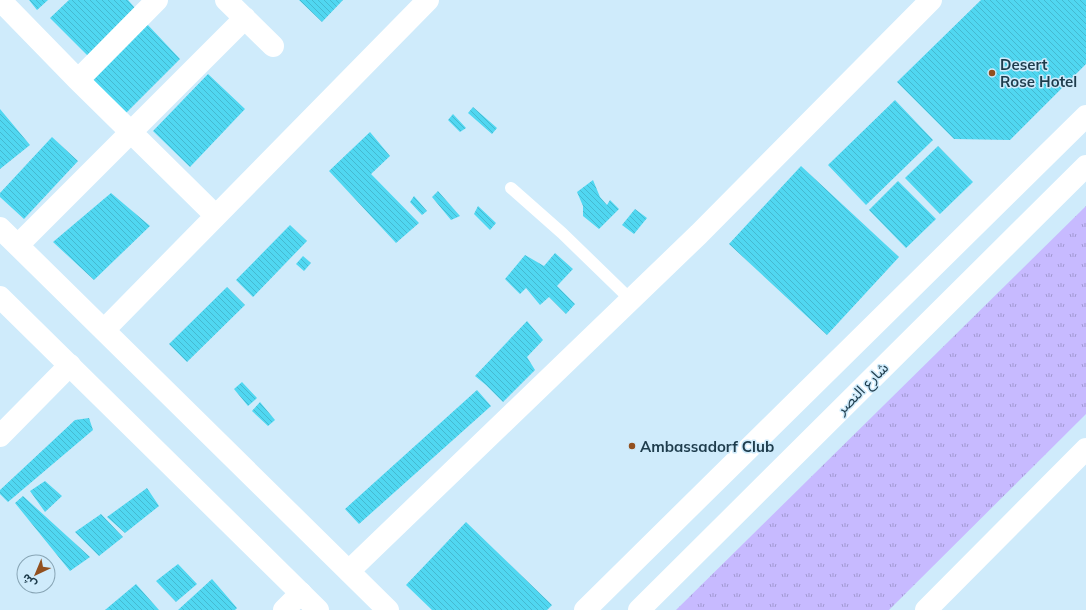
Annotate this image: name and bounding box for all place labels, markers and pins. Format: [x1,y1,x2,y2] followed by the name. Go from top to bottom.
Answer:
[1000,55,1077,91] place label: Desert Rose Hotel
[987,68,997,78] marker: Desert Rose Hotel
[640,437,774,456] place label: Ambassadorf Club
[627,441,637,451] marker: Ambassadorf Club

